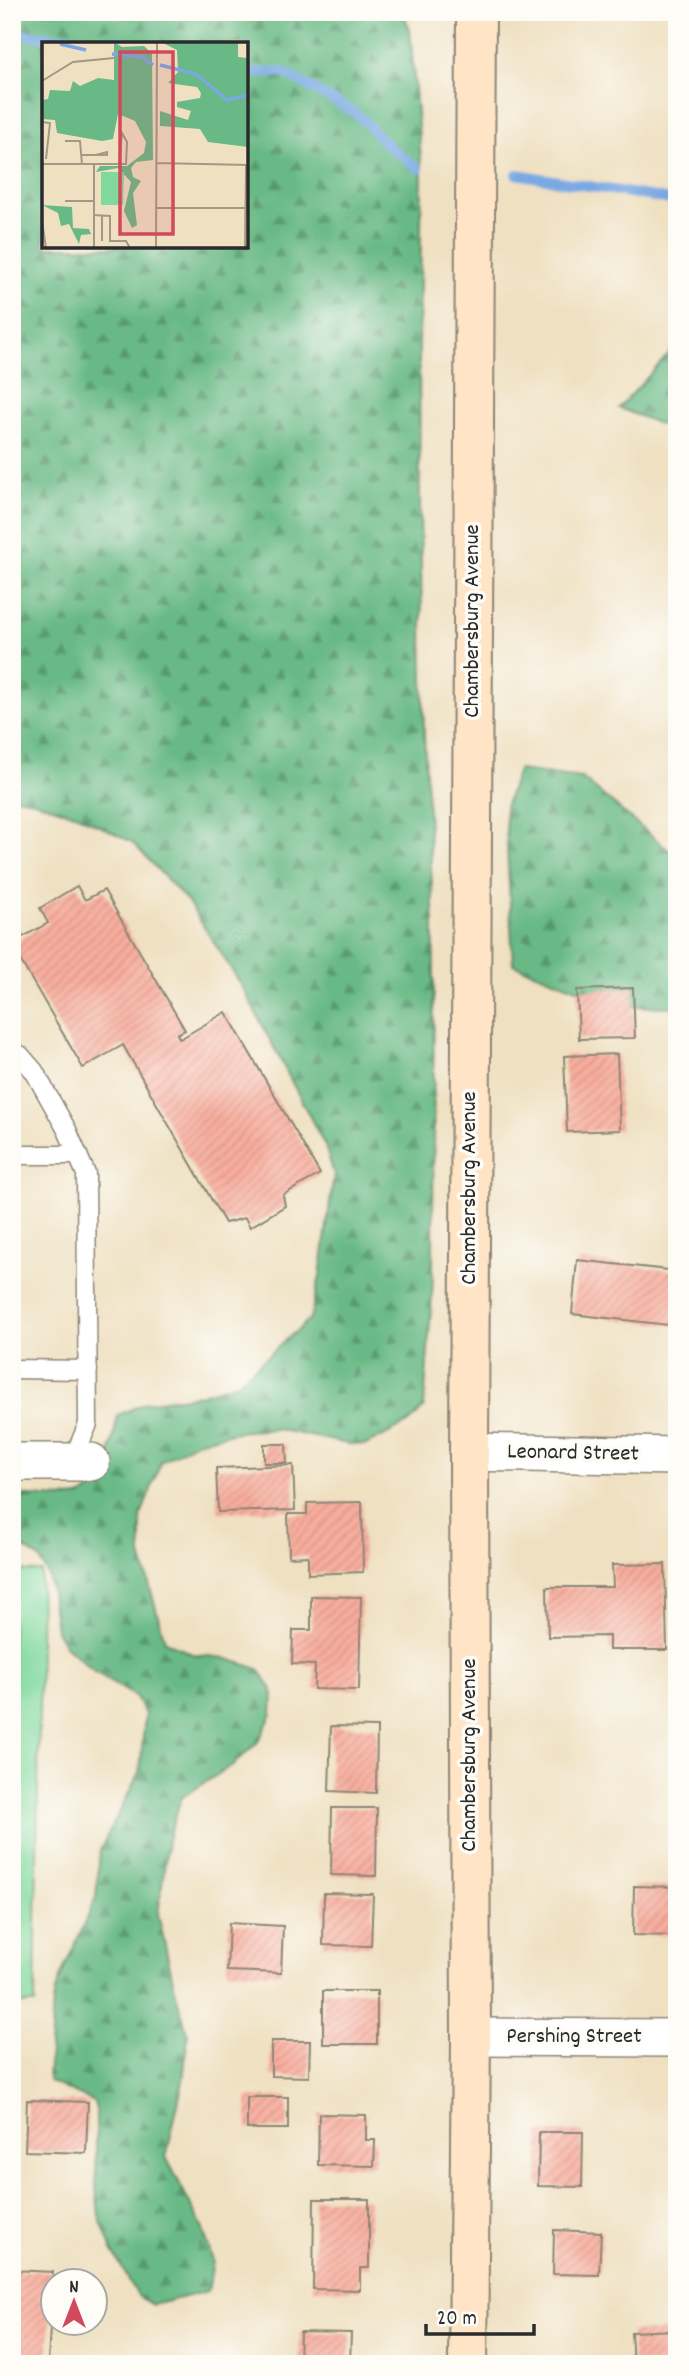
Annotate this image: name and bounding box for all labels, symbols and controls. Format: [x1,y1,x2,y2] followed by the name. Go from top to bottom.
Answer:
[42,42,248,248] inset map
[457,524,490,718] street label: Chambersburg Avenue
[454,1091,487,1285] street label: Chambersburg Avenue
[507,1436,639,1472] street label: Leonard Street
[454,1658,487,1852] street label: Chambersburg Avenue
[506,2021,642,2054] street label: Pershing Street
[38,2268,108,2338] north arrow
[69,2275,79,2302] text: N
[426,2292,535,2336] scale bar
[437,2305,477,2335] text: 20 m

